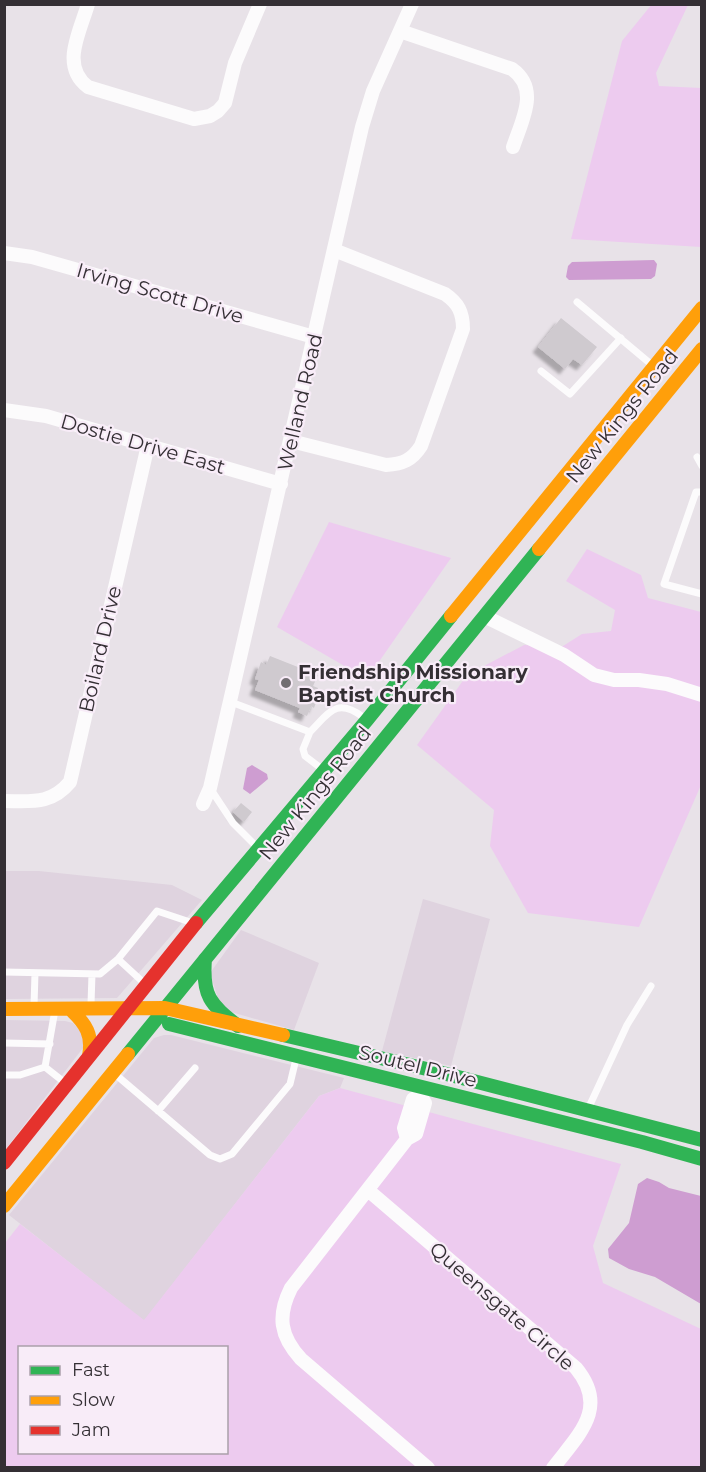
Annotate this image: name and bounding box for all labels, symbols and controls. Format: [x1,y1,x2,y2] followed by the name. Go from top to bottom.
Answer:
[74,258,246,328] street label: Irving Scott Drive
[273,331,327,473] street label: Welland Road
[561,344,683,488] street label: New Kings Road
[58,409,228,479] street label: Dostie Drive East
[74,583,126,715] street label: Boilard Drive
[298,660,529,707] place label: Friendship Missionary Baptist Church
[279,676,293,690] marker: Friendship Missionary Baptist Church
[254,721,376,865] street label: New Kings Road
[356,1040,480,1092] street label: Soutel Drive
[425,1237,579,1375] street label: Queensgate Circle
[18,1346,228,1454] legend
[72,1359,110,1381] text: Fast
[72,1389,115,1411] text: Slow
[71,1419,111,1441] text: Jam

